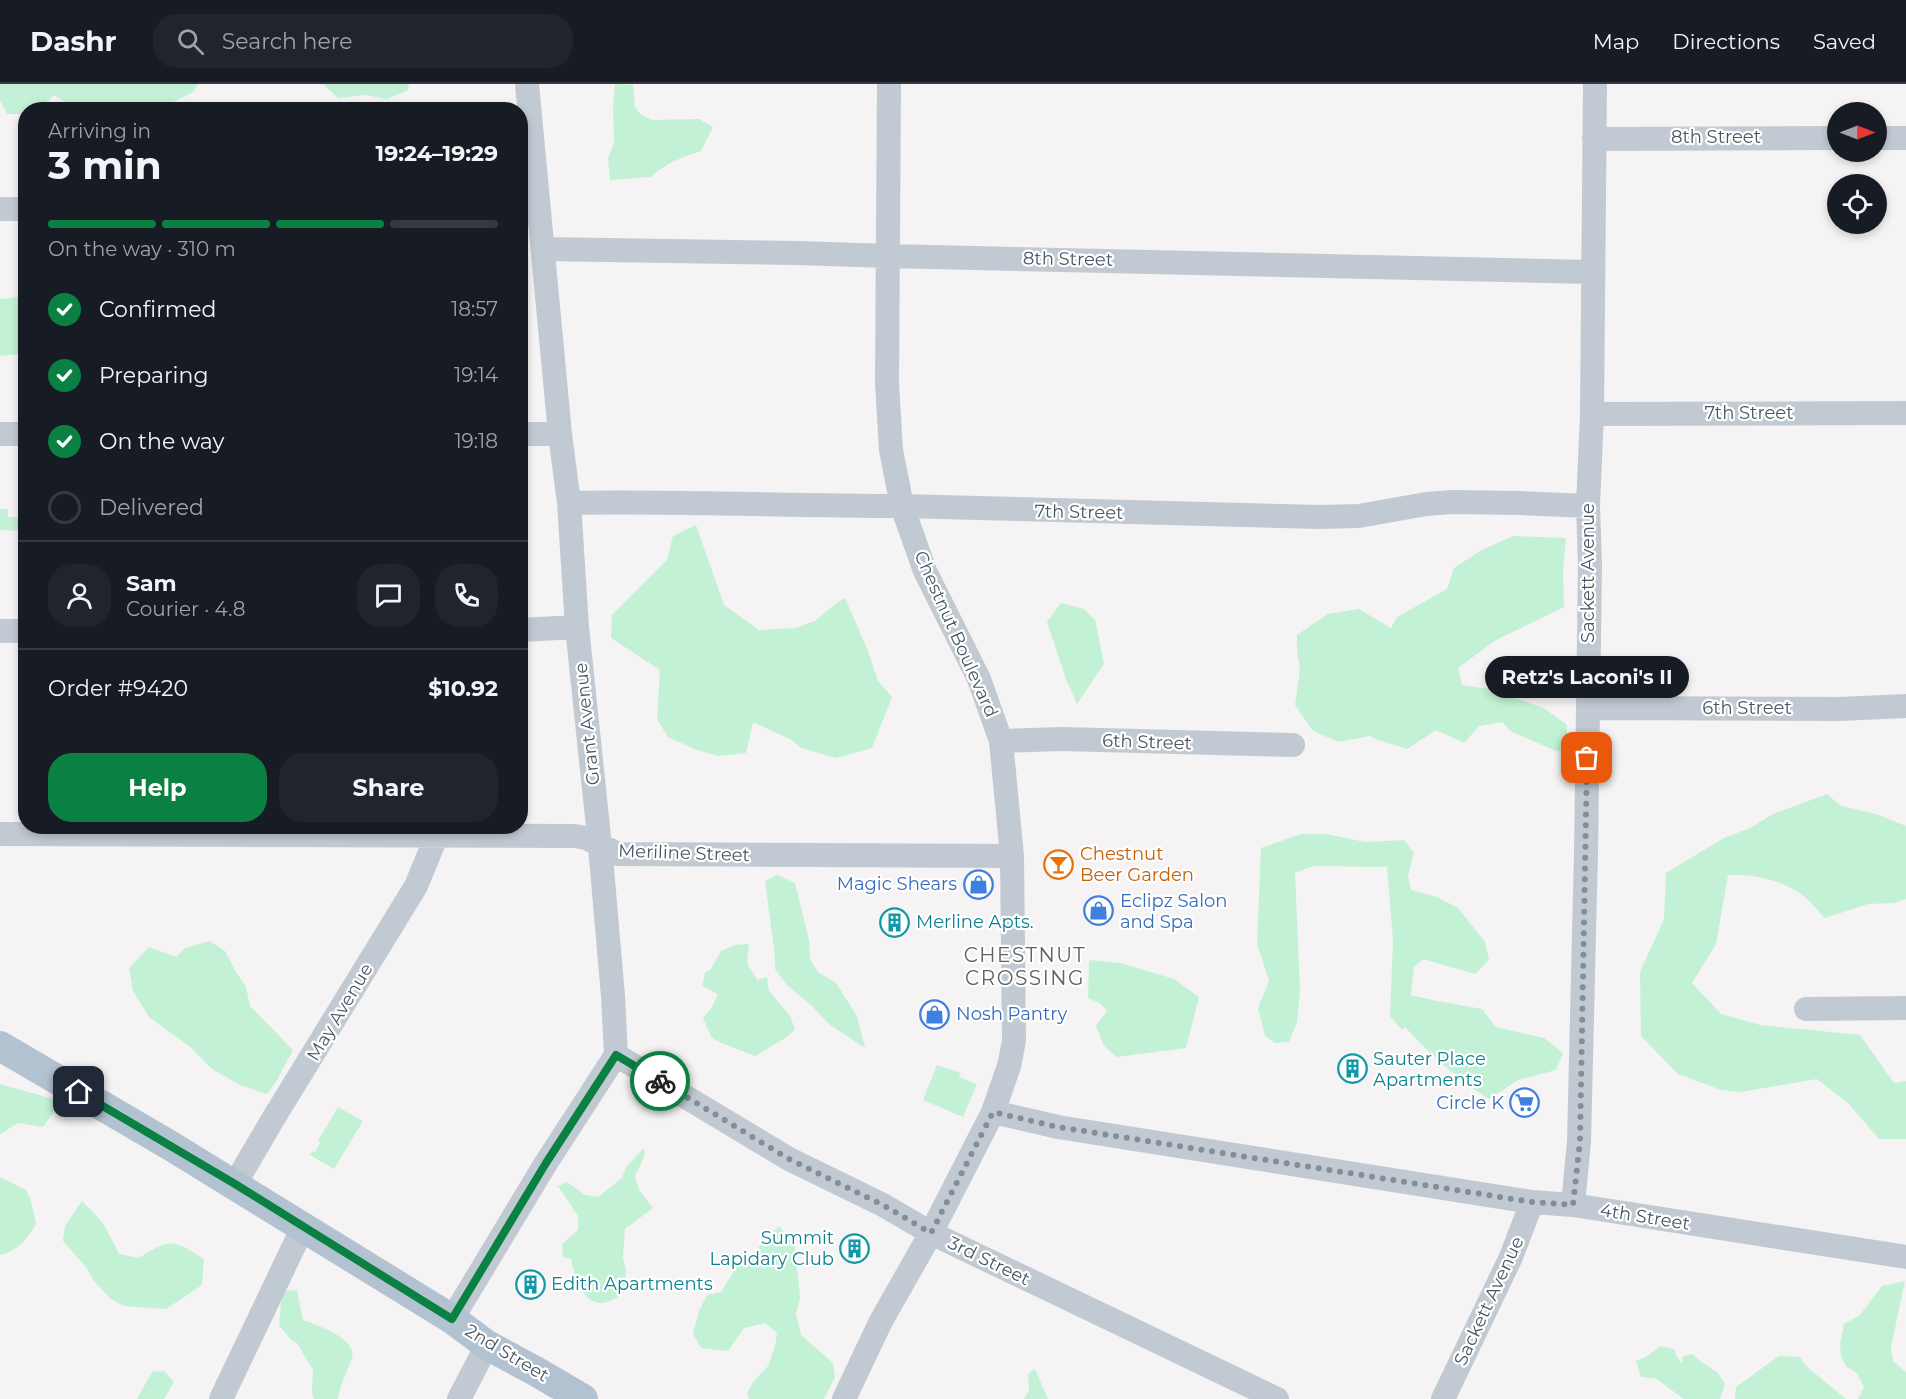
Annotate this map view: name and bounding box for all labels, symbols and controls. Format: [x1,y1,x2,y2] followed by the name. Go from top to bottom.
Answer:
[153,14,573,68] search box
[30,24,117,58] text: Dashr
[174,25,207,58] icon: search
[222,28,353,55] text: Search here
[1593,29,1639,54] text: Map
[1672,29,1780,54] text: Directions
[1813,29,1876,54] text: Saved
[1827,102,1887,162] north arrow
[1827,102,1887,234] map controls
[48,119,151,143] text: Arriving in
[1671,126,1761,148] street label: 8th Street
[376,140,498,167] text: 19:24–19:29
[48,141,162,189] text: 3 min
[1827,174,1887,234] button: locate
[48,237,236,261] text: On the way · 310 m
[1023,247,1113,271] street label: 8th Street
[48,293,81,326] icon: check
[99,296,216,323] text: Confirmed
[451,297,498,321] text: 18:57
[48,359,81,392] icon: check
[99,362,208,389] text: Preparing
[454,363,498,387] text: 19:14
[1705,402,1793,424] street label: 7th Street
[48,425,81,458] icon: check
[99,428,224,455] text: On the way
[454,429,498,453] text: 19:18
[99,494,204,521] text: Delivered
[1034,500,1124,524] street label: 7th Street
[1577,503,1599,643] street label: Sackett Avenue
[909,547,1003,721] street label: Chestnut Boulevard
[48,564,111,627] button: person
[357,564,420,627] button: chat
[435,564,498,627] button: phone
[126,570,177,597] text: Sam
[126,597,245,621] text: Courier · 4.8
[1485,656,1689,698] callout: Retz's Laconi's II
[570,661,604,786] street label: Grant Avenue
[1502,665,1672,689] text: Retz's Laconi's II
[48,675,188,702] text: Order #9420
[428,675,498,702] text: $10.92
[1702,697,1792,719] street label: 6th Street
[1102,729,1192,755] street label: 6th Street
[1561,732,1612,783] pin
[1570,741,1603,774] icon: bag
[48,753,267,822] button: Help
[279,753,498,822] button: Share
[618,840,750,866] street label: Meriline Street
[1080,843,1194,886] place label: Chestnut Beer Garden
[1043,848,1075,880] bar icon: Chestnut Beer Garden
[962,868,994,900] shop icon: Magic Shears
[837,873,957,895] place label: Magic Shears
[1120,890,1228,933] place label: Eclipz Salon and Spa
[1083,895,1115,927] shop icon: Eclipz Salon and Spa
[879,906,911,938] building icon: Merline Apts.
[916,911,1034,933] place label: Merline Apts.
[964,943,1086,990] district label: CHESTNUT CROSSING
[302,959,378,1065] street label: May Avenue
[919,998,951,1030] shop icon: Nosh Pantry
[956,1003,1067,1025] place label: Nosh Pantry
[1373,1048,1486,1091] place label: Sauter Place Apartments
[630,1051,690,1111] courier
[1336,1053,1368,1085] building icon: Sauter Place Apartments
[644,1065,677,1098] icon: bike
[53,1066,104,1117] pin
[62,1075,95,1108] icon: home
[1509,1087,1541,1119] supermarket icon: Circle K
[1436,1092,1504,1114] place label: Circle K
[1599,1199,1691,1235] street label: 4th Street
[709,1227,834,1270] place label: Summit Lapidary Club
[839,1232,871,1264] building icon: Summit Lapidary Club
[944,1232,1034,1290] street label: 3rd Street
[1449,1233,1529,1369] street label: Sackett Avenue
[514,1268,546,1300] building icon: Edith Apartments
[551,1273,713,1295] place label: Edith Apartments
[461,1319,553,1387] street label: 2nd Street

